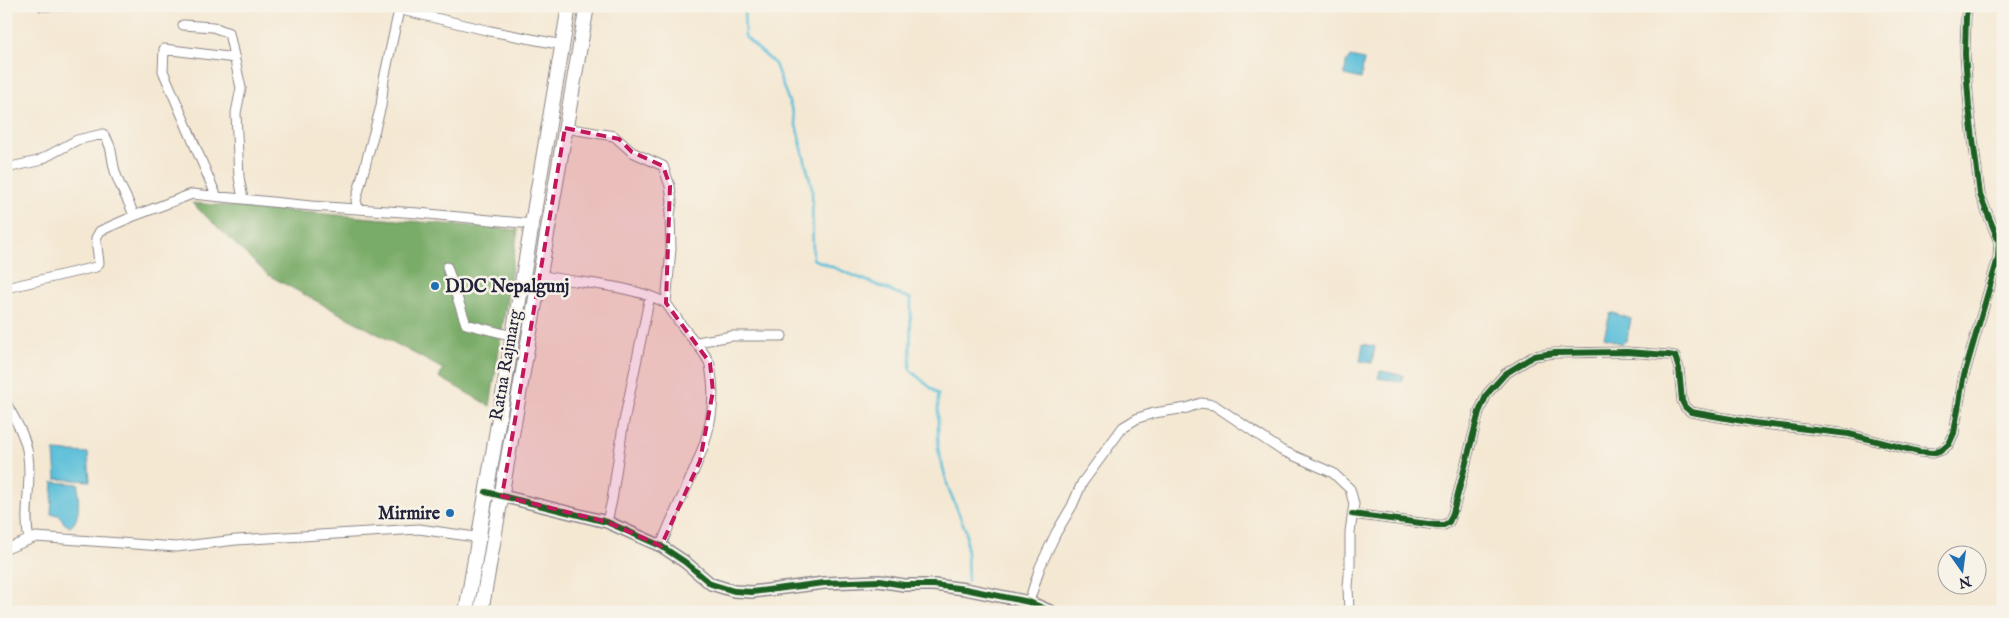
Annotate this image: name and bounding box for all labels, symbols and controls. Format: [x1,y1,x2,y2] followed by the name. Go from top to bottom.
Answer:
[445,276,569,299] place label: DDC Nepalgunj
[429,280,441,292] marker: DDC Nepalgunj
[485,308,528,423] street label: Ratna Rajmarg
[378,503,441,526] place label: Mirmire
[444,507,456,519] marker: Mirmire
[1936,546,1986,596] north arrow
[1957,571,1974,592] text: N

